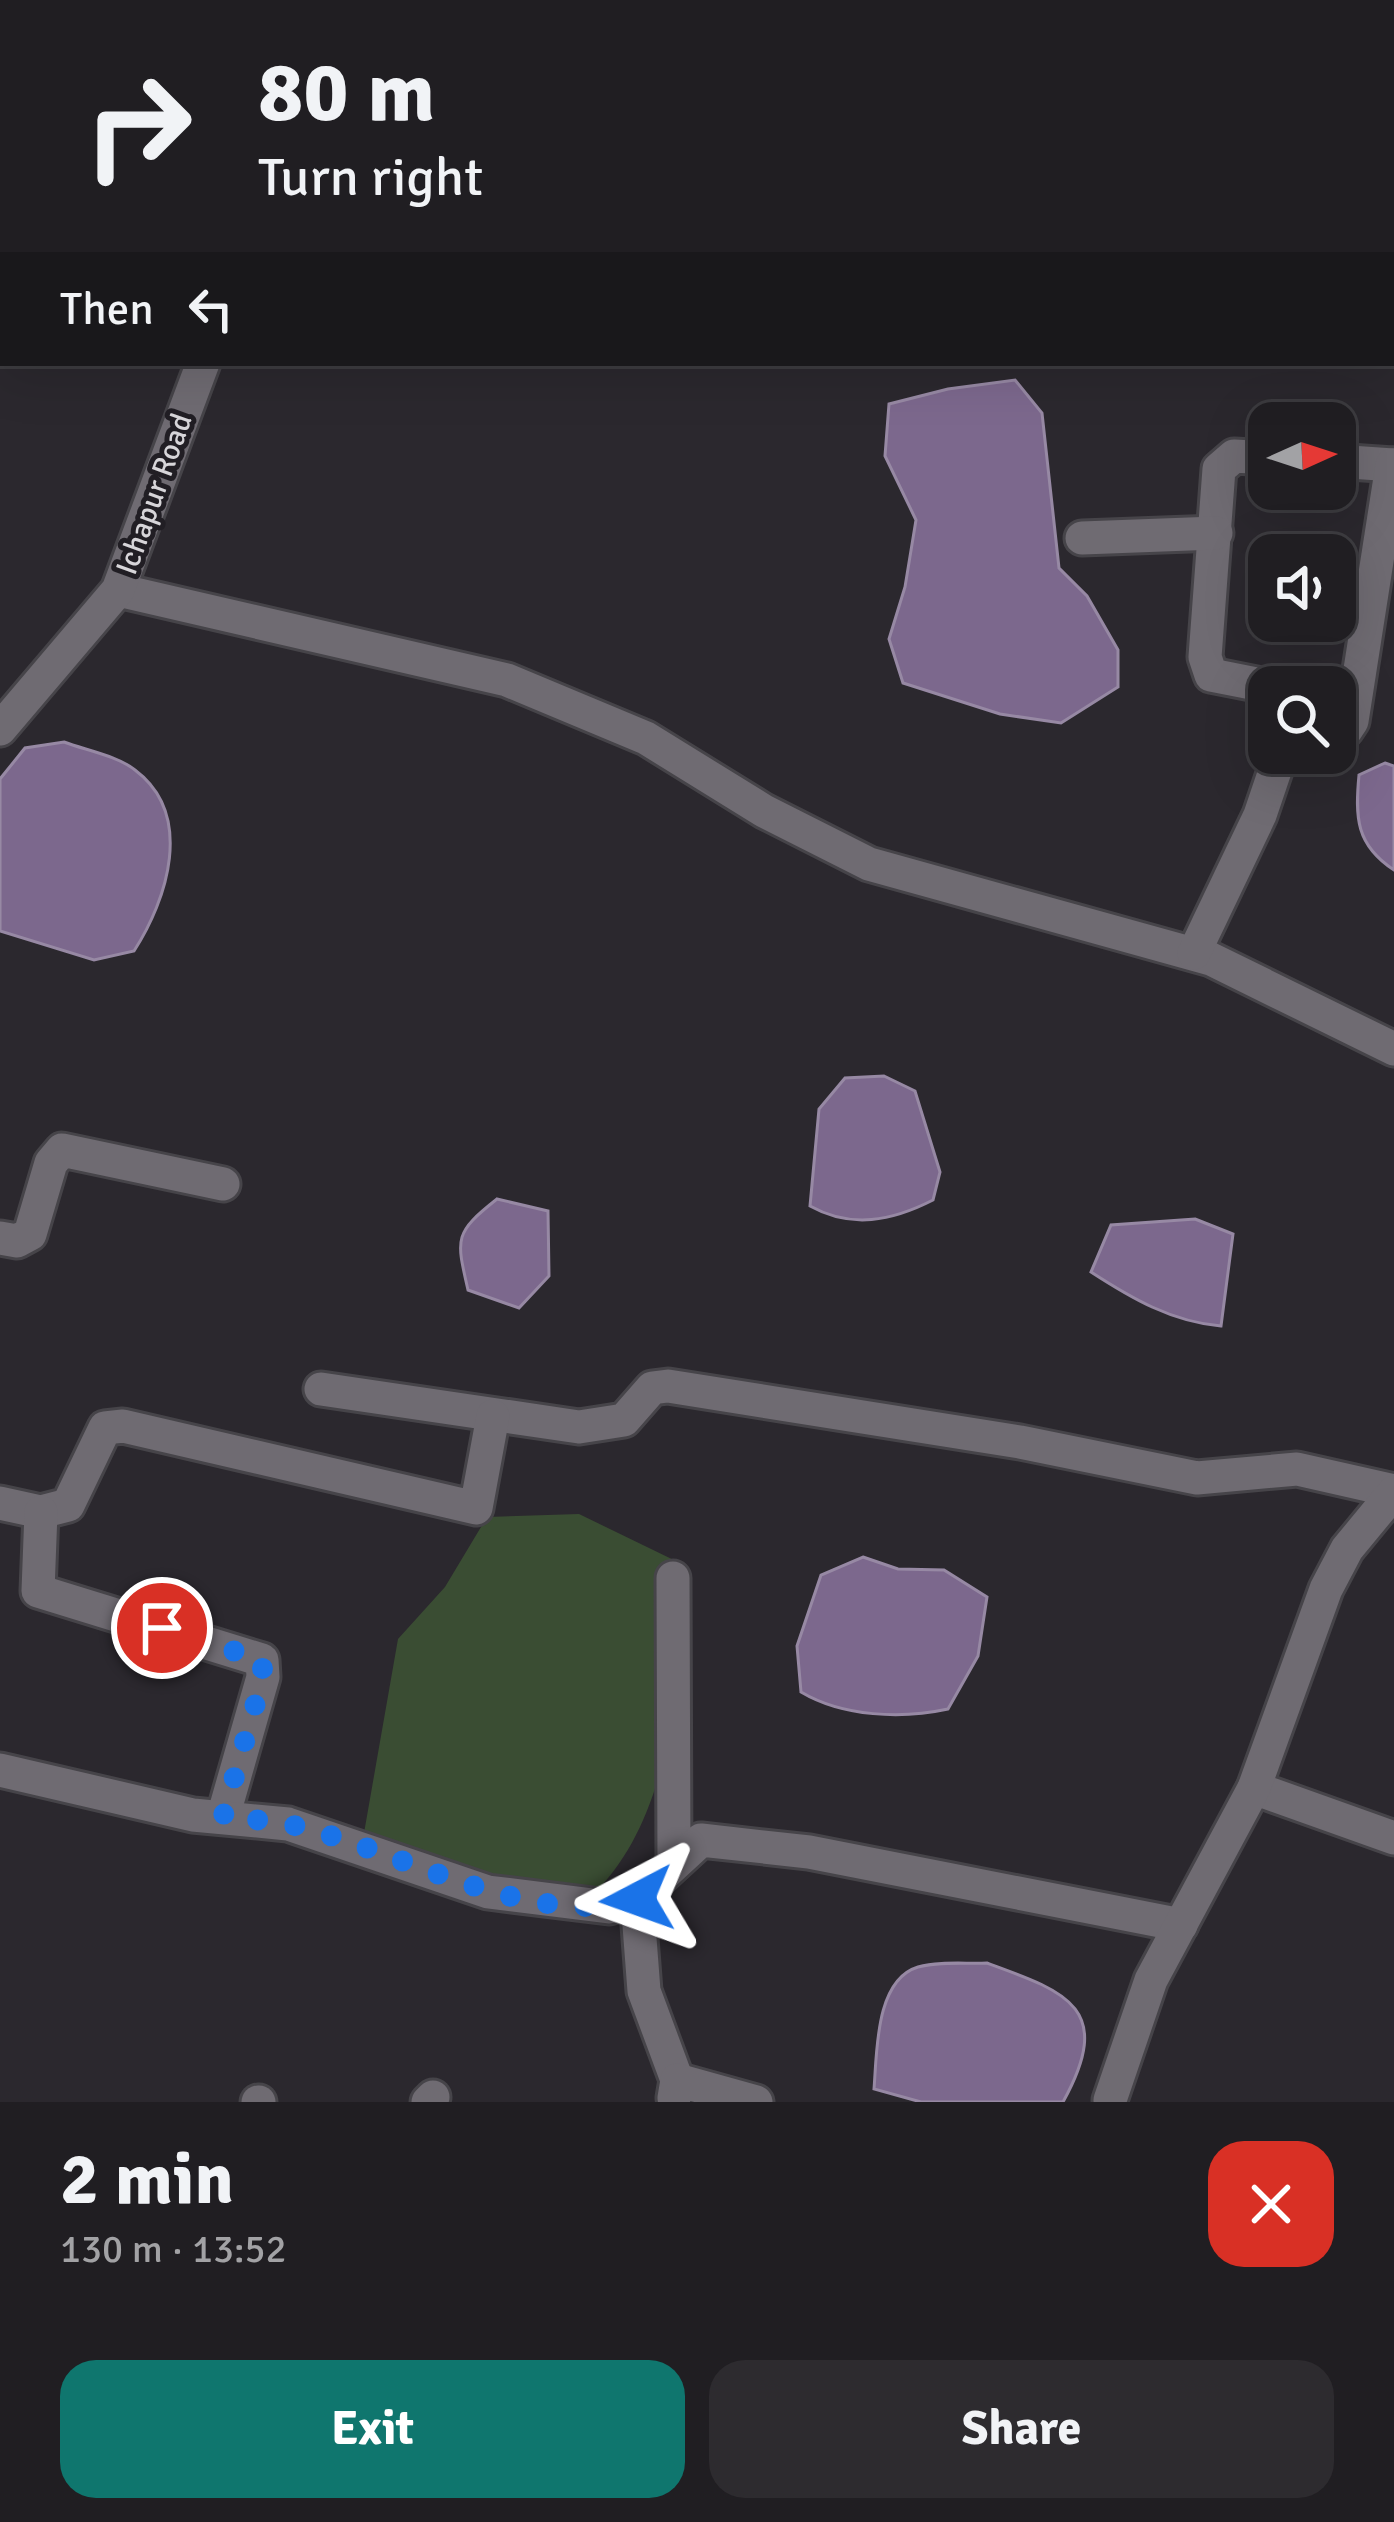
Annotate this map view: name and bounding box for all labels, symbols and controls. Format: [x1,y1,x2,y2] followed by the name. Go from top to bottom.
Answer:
[258,41,435,145] text: 80 m
[60,48,216,204] icon: right
[258,144,483,211] text: Turn right
[178,276,244,342] icon: left
[60,282,154,337] text: Then
[1248,402,1356,510] north arrow
[1248,402,1356,774] map controls
[108,409,201,580] street label: Ichapur Road
[1248,534,1356,642] button: sound
[1248,666,1356,774] button: search
[111,1577,213,1679] pin
[129,1595,195,1661] icon: arrive
[574,1836,700,1962] position arrow
[60,2135,234,2224] text: 2 min
[1208,2141,1334,2267] button: close
[60,2225,287,2273] text: 130 m · 13:52
[60,2360,685,2498] button: Exit
[709,2360,1334,2498] button: Share

